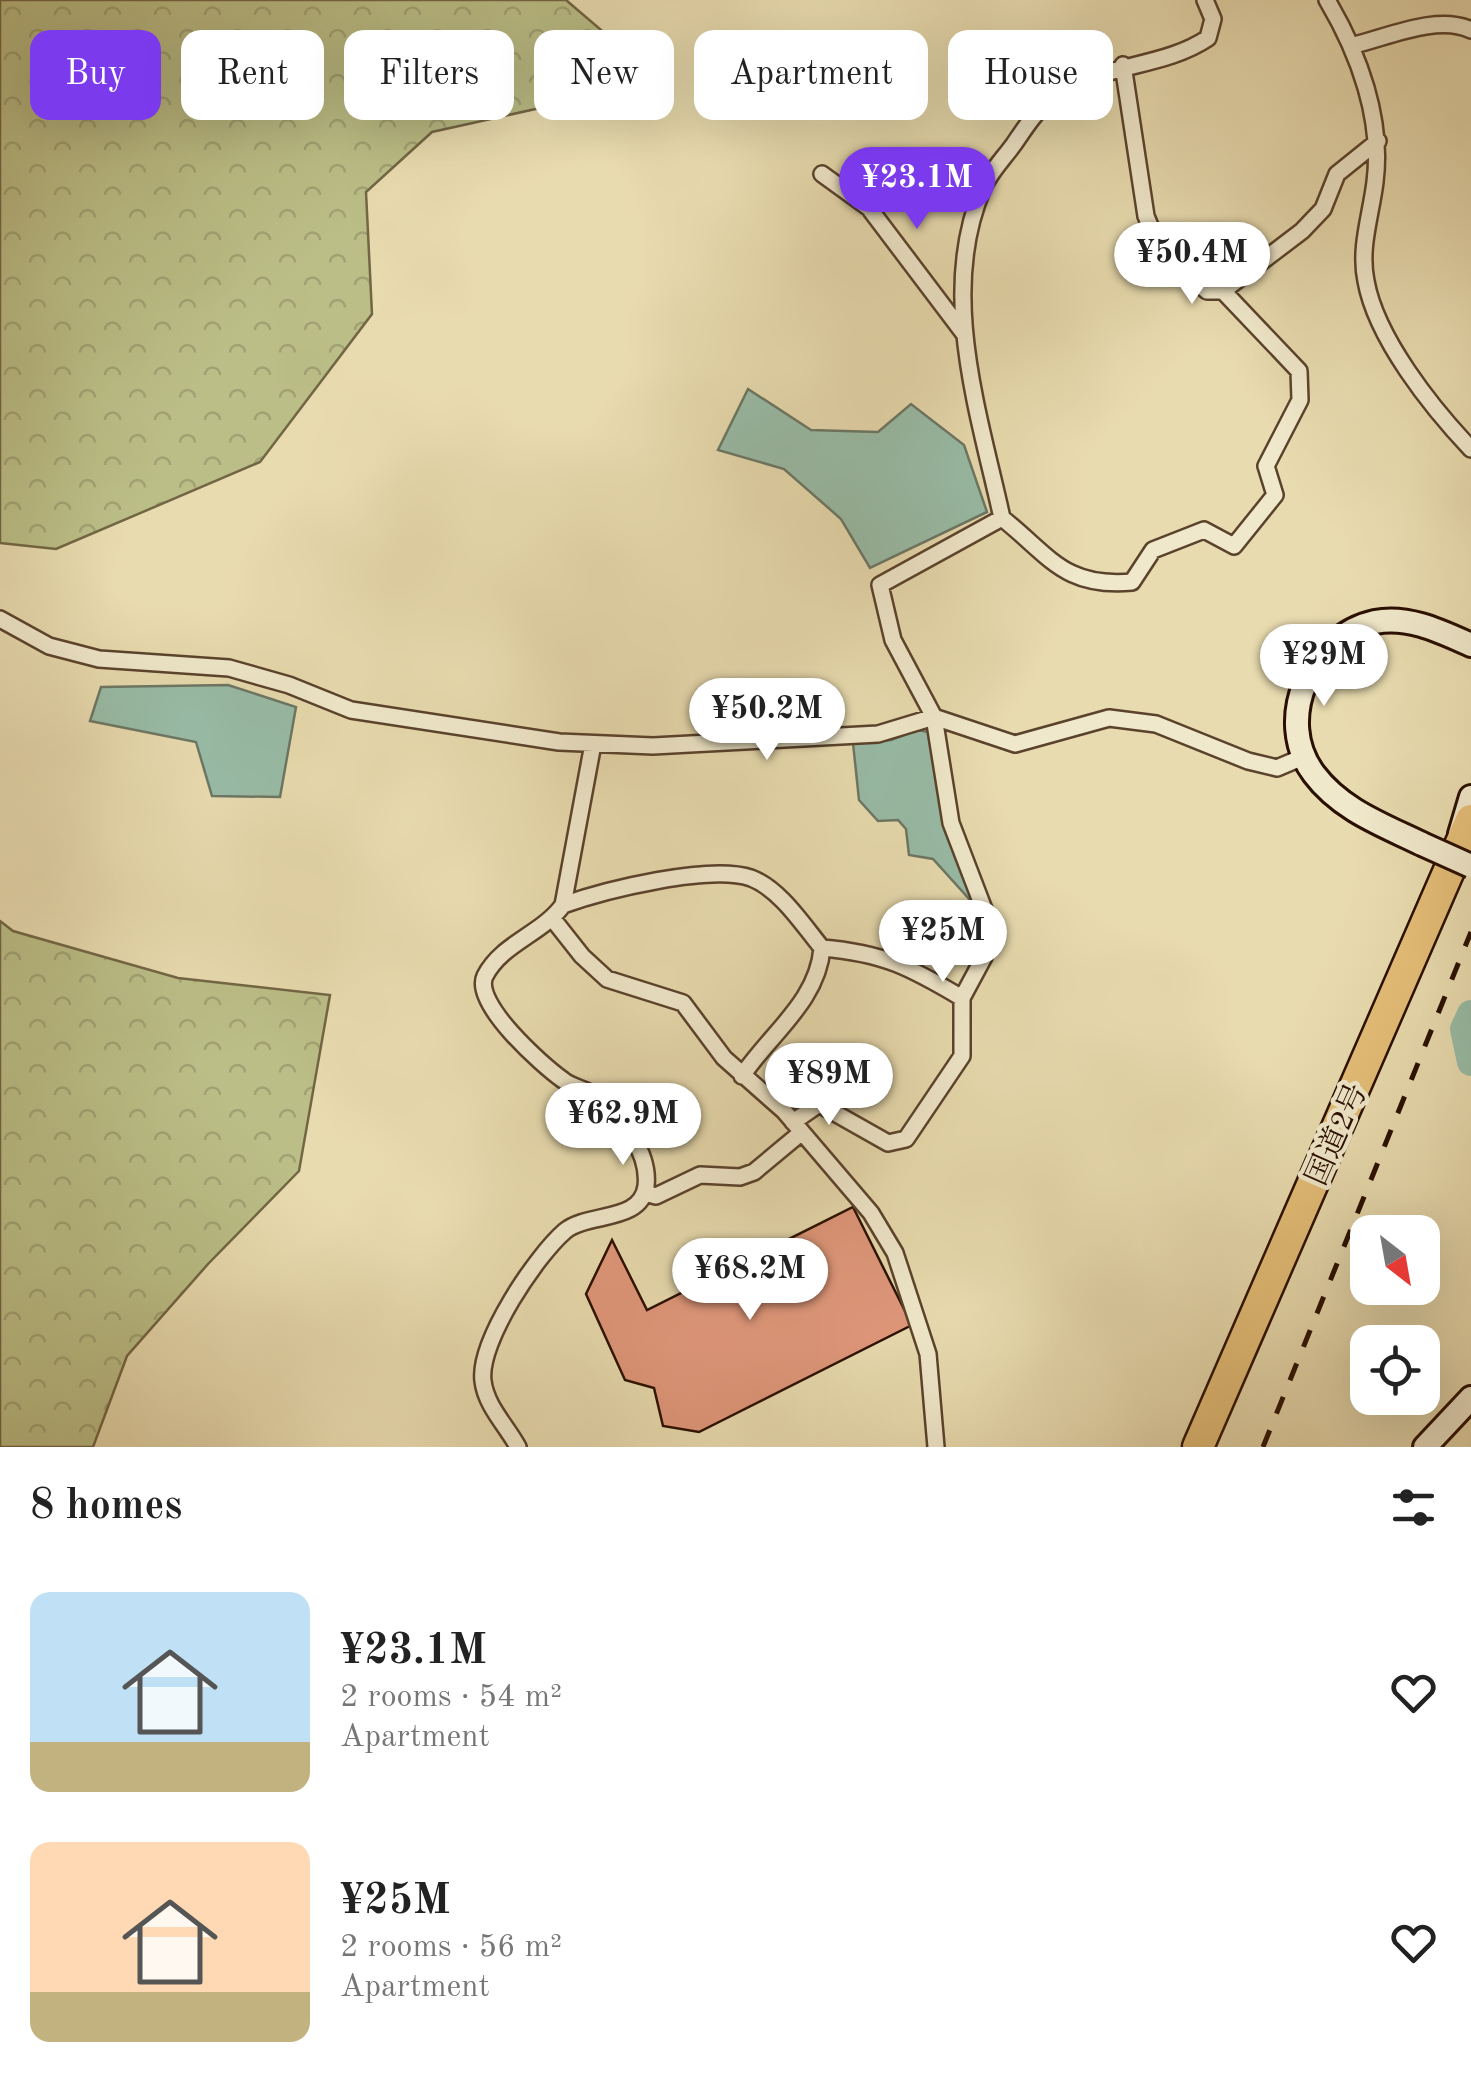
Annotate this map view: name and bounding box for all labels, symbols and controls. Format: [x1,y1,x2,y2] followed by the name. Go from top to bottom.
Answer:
[30,30,161,120] chip: Buy
[181,30,324,120] chip: Rent
[344,30,514,120] chip: Filters
[534,30,674,120] chip: New
[694,30,928,120] chip: Apartment
[948,30,1113,120] chip: House
[836,147,998,232] pin: ¥23.1M
[861,163,973,195] text: ¥23.1M
[1111,222,1273,307] pin: ¥50.4M
[1136,238,1248,270] text: ¥50.4M
[1265,624,1383,709] pin: ¥29M
[1282,640,1366,672] text: ¥29M
[686,678,848,763] pin: ¥50.2M
[711,694,823,726] text: ¥50.2M
[884,900,1002,985] pin: ¥25M
[901,916,985,948] text: ¥25M
[770,1043,888,1128] pin: ¥89M
[787,1059,871,1091] text: ¥89M
[1300,1078,1373,1190] street label: 国道2号
[542,1083,704,1168] pin: ¥62.9M
[567,1099,679,1131] text: ¥62.9M
[1350,1215,1440,1305] north arrow
[1350,1215,1440,1415] map controls
[669,1238,831,1323] pin: ¥68.2M
[694,1254,806,1286] text: ¥68.2M
[1350,1325,1440,1415] button: locate
[1386,1480,1441,1535] icon: filters
[30,1486,182,1528] text: 8 homes
[340,1631,487,1673] text: ¥23.1M
[110,1632,230,1752] icon: home
[1386,1665,1441,1720] icon: heart
[340,1682,562,1714] text: 2 rooms · 54 m²
[340,1722,490,1754] text: Apartment
[340,1881,450,1923] text: ¥25M
[110,1882,230,2002] icon: home
[1386,1915,1441,1970] icon: heart
[340,1932,562,1964] text: 2 rooms · 56 m²
[340,1972,490,2004] text: Apartment

